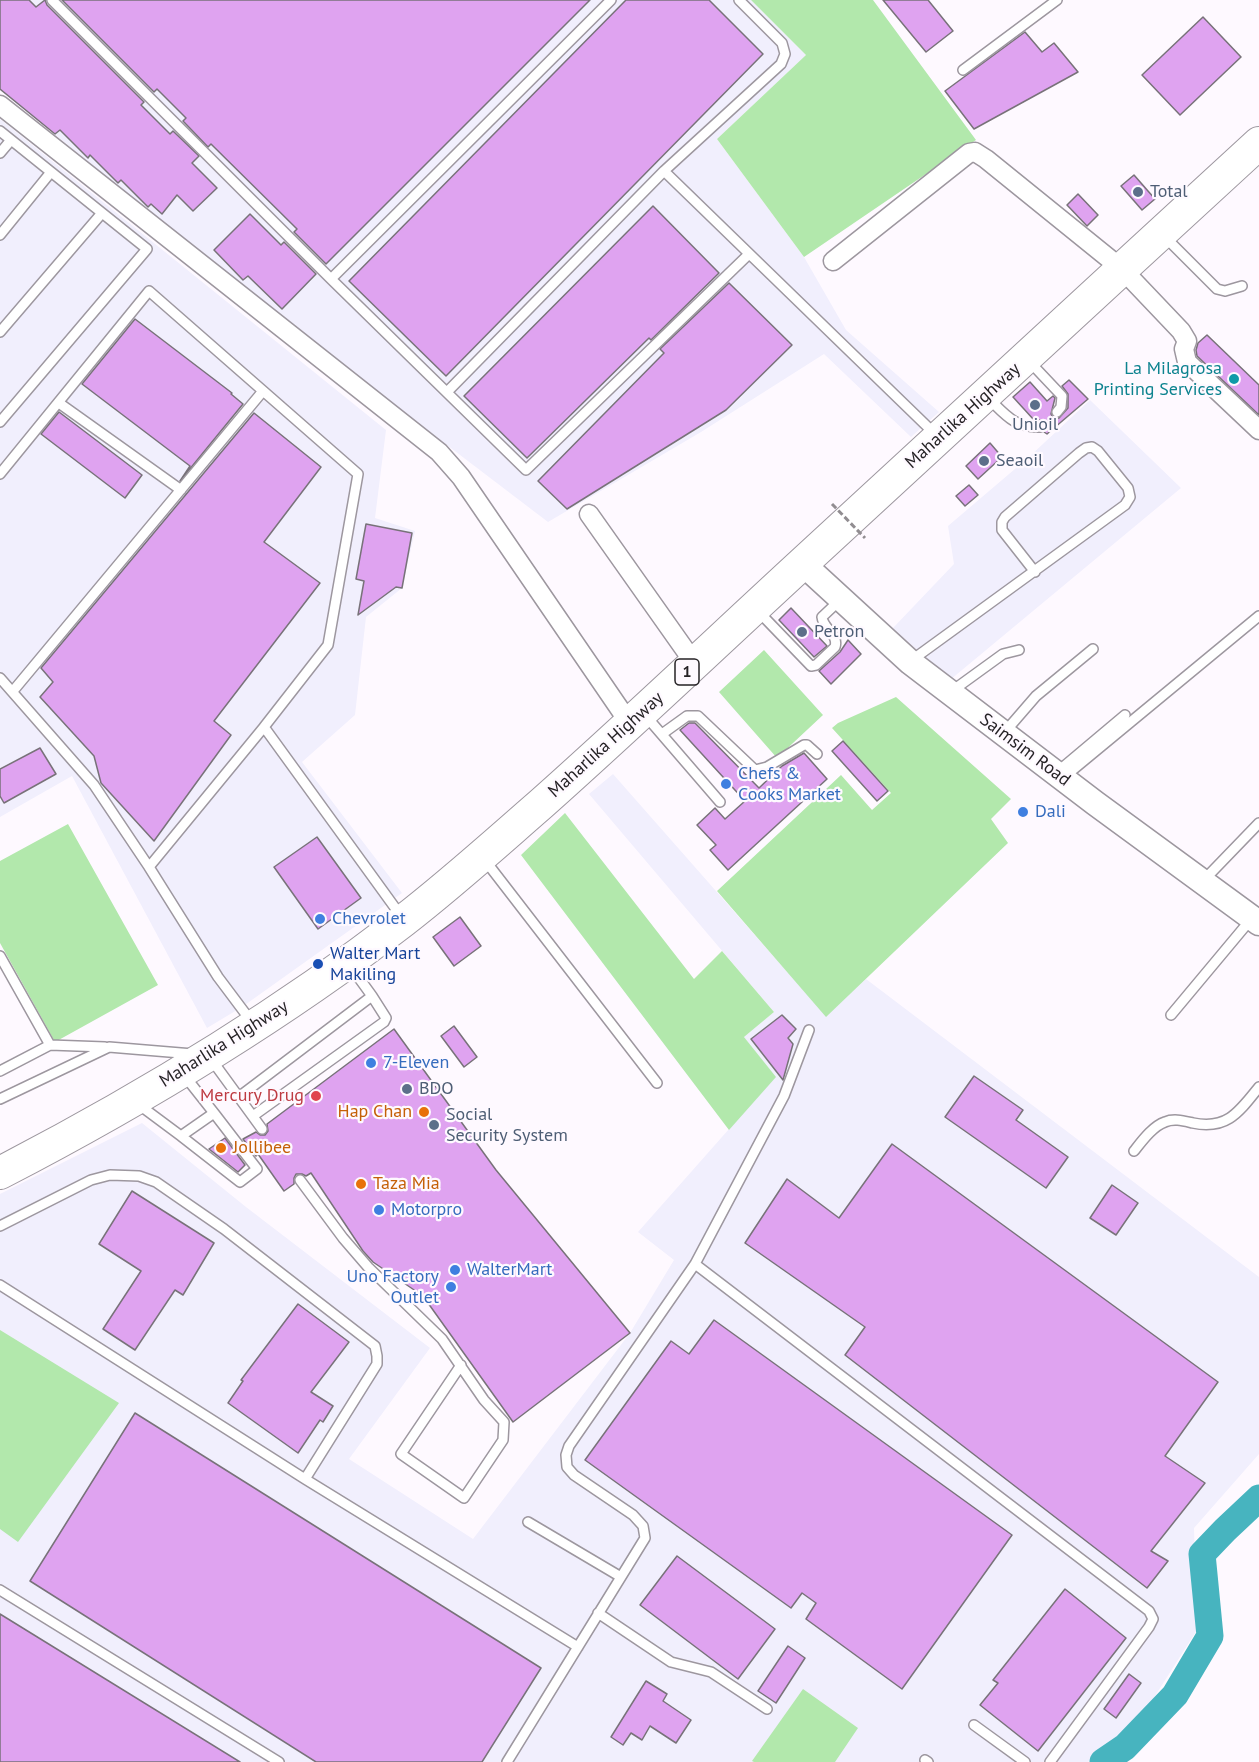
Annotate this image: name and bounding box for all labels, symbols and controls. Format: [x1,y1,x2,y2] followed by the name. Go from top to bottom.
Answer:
[1150,181,1188,203] place label: Total
[1131,185,1145,199] marker: Total
[1094,358,1222,400] place label: La Milagrosa Printing Services
[901,359,1025,473] street label: Maharlika Highway
[1227,372,1241,386] marker: La Milagrosa Printing Services
[1028,398,1042,412] marker: Unioil
[1012,414,1058,436] place label: Unioil
[996,450,1043,472] place label: Seaoil
[977,454,991,468] marker: Seaoil
[814,621,864,643] place label: Petron
[795,625,809,639] marker: Petron
[675,659,699,685] road number: 1
[544,688,668,802] street label: Maharlika Highway
[975,709,1075,791] street label: Saimsim Road
[738,763,841,806] place label: Chefs & Cooks Market
[719,777,733,791] marker: Chefs & Cooks Market
[1035,801,1066,823] place label: Dali
[1016,805,1030,819] marker: Dali
[332,908,406,930] place label: Chevrolet
[313,912,327,926] marker: Chevrolet
[330,943,420,986] place label: Walter Mart Makiling
[311,957,325,971] marker: Walter Mart Makiling
[156,996,292,1092] street label: Maharlika Highway
[383,1052,449,1074] place label: 7-Eleven
[364,1056,378,1070] marker: 7-Eleven
[419,1078,454,1100] place label: BDO
[400,1082,414,1096] marker: BDO
[200,1085,304,1107] place label: Mercury Drug
[309,1089,323,1103] marker: Mercury Drug
[338,1101,412,1123] place label: Hap Chan
[446,1104,568,1146] place label: Social Security System
[417,1105,431,1119] marker: Hap Chan
[427,1118,441,1132] marker: Social Security System
[233,1137,291,1159] place label: Jollibee
[214,1141,228,1155] marker: Jollibee
[373,1173,440,1195] place label: Taza Mia
[354,1177,368,1191] marker: Taza Mia
[391,1199,462,1221] place label: Motorpro
[372,1203,386,1217] marker: Motorpro
[467,1259,552,1281] place label: WalterMart
[448,1263,462,1277] marker: WalterMart
[347,1266,439,1308] place label: Uno Factory Outlet
[444,1280,458,1294] marker: Uno Factory Outlet

